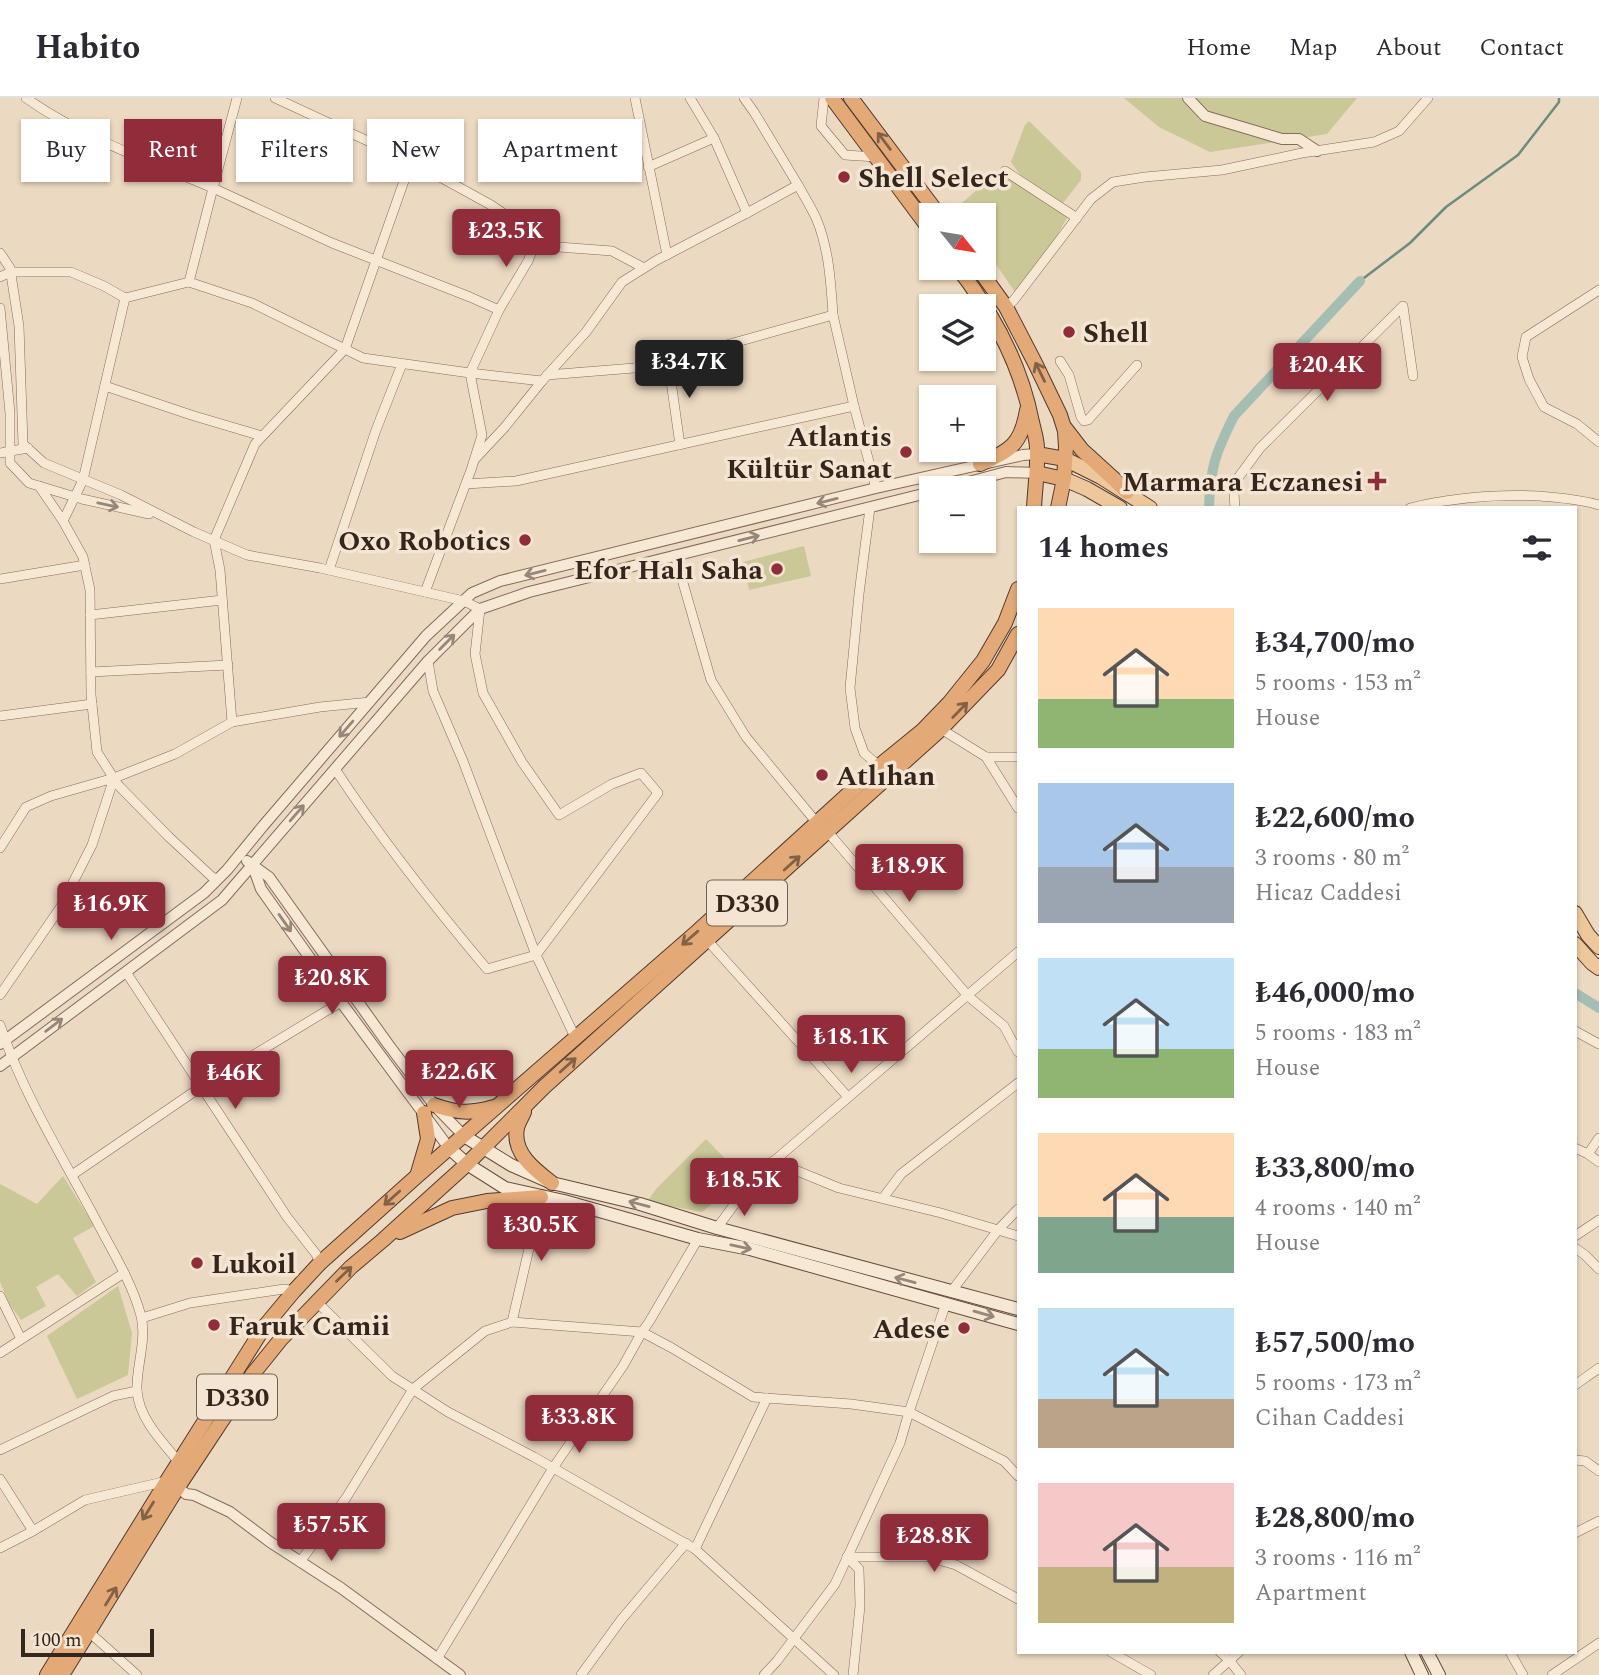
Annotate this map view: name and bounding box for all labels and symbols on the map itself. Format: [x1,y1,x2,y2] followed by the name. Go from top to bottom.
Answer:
[876,132,891,151] one-way arrow
[858,157,1009,200] place label: Shell Select
[836,169,852,185] marker: Shell Select
[919,203,996,280] north arrow
[449,209,563,269] pin: ₺23.5K
[1083,312,1148,355] place label: Shell
[1061,324,1077,340] marker: Shell
[632,341,746,400] pin: ₺34.7K
[1270,344,1384,403] pin: ₺20.4K
[1032,362,1046,383] one-way arrow
[726,416,892,491] place label: Atlantis Kültür Sanat
[898,444,914,460] marker: Atlantis Kültür Sanat
[1122,461,1363,504] place label: Marmara Eczanesi
[1369,473,1385,489] marker: Marmara Eczanesi
[816,495,839,508] one-way arrow
[96,498,119,512] one-way arrow
[338,520,511,563] place label: Oxo Robotics
[737,530,760,544] one-way arrow
[517,532,533,548] marker: Oxo Robotics
[574,549,764,592] place label: Efor Halı Saha
[769,561,785,577] marker: Efor Halı Saha
[524,566,547,580] one-way arrow
[438,634,455,651] one-way arrow
[951,702,968,719] one-way arrow
[338,720,354,738] one-way arrow
[836,755,935,798] place label: Atlıhan
[814,767,830,783] marker: Atlıhan
[289,804,305,822] one-way arrow
[852,844,966,904] pin: ₺18.9K
[782,855,800,871] one-way arrow
[707,880,787,926] road number: D330
[54,882,168,942] pin: ₺16.9K
[278,913,292,932] one-way arrow
[681,930,699,946] one-way arrow
[275,956,389,1016] pin: ₺20.8K
[794,1016,908,1075] pin: ₺18.1K
[45,1018,63,1033] one-way arrow
[402,1051,516,1110] pin: ₺22.6K
[194,1052,276,1111] pin: ₺46K
[559,1057,577,1073] one-way arrow
[687,1158,801,1218] pin: ₺18.5K
[384,1190,401,1207] one-way arrow
[628,1197,651,1210] one-way arrow
[484,1204,598,1263] pin: ₺30.5K
[729,1241,752,1255] one-way arrow
[211,1243,296,1286] place label: Lukoil
[189,1255,205,1271] marker: Lukoil
[335,1266,352,1283] one-way arrow
[894,1272,916,1285] one-way arrow
[228,1305,390,1348] place label: Faruk Camii
[873,1308,950,1351] place label: Adese
[973,1308,995,1321] one-way arrow
[206,1317,222,1333] marker: Faruk Camii
[956,1320,972,1336] marker: Adese
[197,1374,277,1420] road number: D330
[522,1396,636,1455] pin: ₺33.8K
[141,1501,156,1520] one-way arrow
[274,1504,388,1563] pin: ₺57.5K
[877,1514,991,1574] pin: ₺28.8K
[104,1586,118,1606] one-way arrow
[21,1626,154,1658] scale bar

